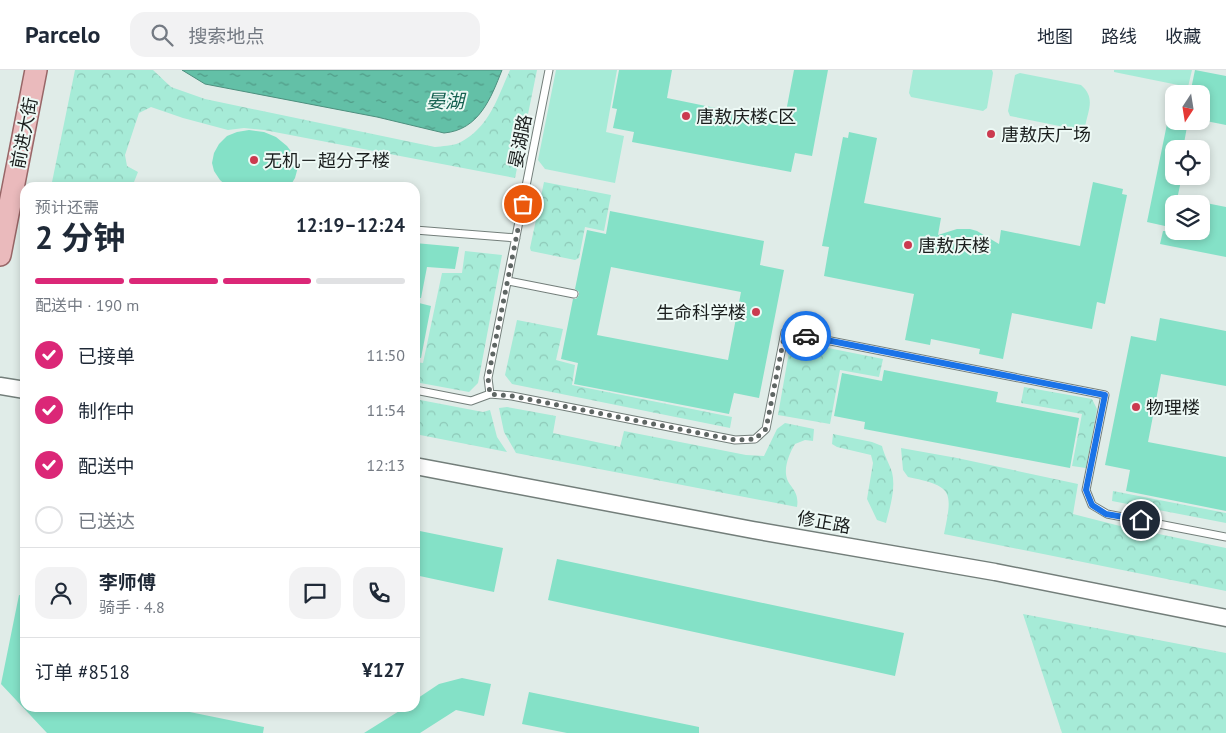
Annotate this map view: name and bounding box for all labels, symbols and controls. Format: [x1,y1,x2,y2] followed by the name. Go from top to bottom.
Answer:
[130,12,480,57] search box
[25,19,100,50] text: Parcelo
[148,21,176,49] icon: search
[188,24,265,48] text: 搜索地点
[1037,25,1073,48] text: 地图
[1101,25,1137,48] text: 路线
[1165,25,1201,48] text: 收藏
[1165,85,1210,130] north arrow
[1165,85,1210,240] map controls
[426,89,467,113] water label: 晏湖
[6,95,42,171] street label: 前进大街
[696,105,796,128] place label: 唐敖庆楼C区
[680,110,692,122] marker: 唐敖庆楼C区
[504,112,536,170] street label: 晏湖路
[1001,123,1091,146] place label: 唐敖庆广场
[985,128,997,140] marker: 唐敖庆广场
[1165,140,1210,185] button: locate
[264,149,390,172] place label: 无机－超分子楼
[248,154,260,166] marker: 无机－超分子楼
[502,183,544,225] pin
[509,190,537,218] icon: bag
[1165,195,1210,240] button: layers
[35,197,99,217] text: 预计还需
[296,213,405,237] text: 12:19–12:24
[35,216,125,258] text: 2 分钟
[918,234,990,257] place label: 唐敖庆楼
[902,239,914,251] marker: 唐敖庆楼
[35,295,139,315] text: 配送中 · 190 m
[656,301,746,324] place label: 生命科学楼
[750,306,762,318] marker: 生命科学楼
[781,311,831,361] courier
[792,322,820,350] icon: car
[35,341,63,369] icon: check
[78,344,135,368] text: 已接单
[367,345,405,365] text: 11:50
[35,396,63,424] icon: check
[1146,396,1200,419] place label: 物理楼
[78,399,135,423] text: 制作中
[367,400,405,420] text: 11:54
[1130,401,1142,413] marker: 物理楼
[35,451,63,479] icon: check
[78,454,135,478] text: 配送中
[367,455,405,475] text: 12:13
[1120,499,1162,541] pin
[795,506,853,538] street label: 修正路
[1127,506,1155,534] icon: home
[78,509,135,533] text: 已送达
[35,567,87,619] button: person
[289,567,341,619] button: chat
[353,567,405,619] button: phone
[99,570,156,594] text: 李师傅
[99,597,165,617] text: 骑手 · 4.8
[362,658,405,682] text: ¥127
[35,660,130,684] text: 订单 #8518

